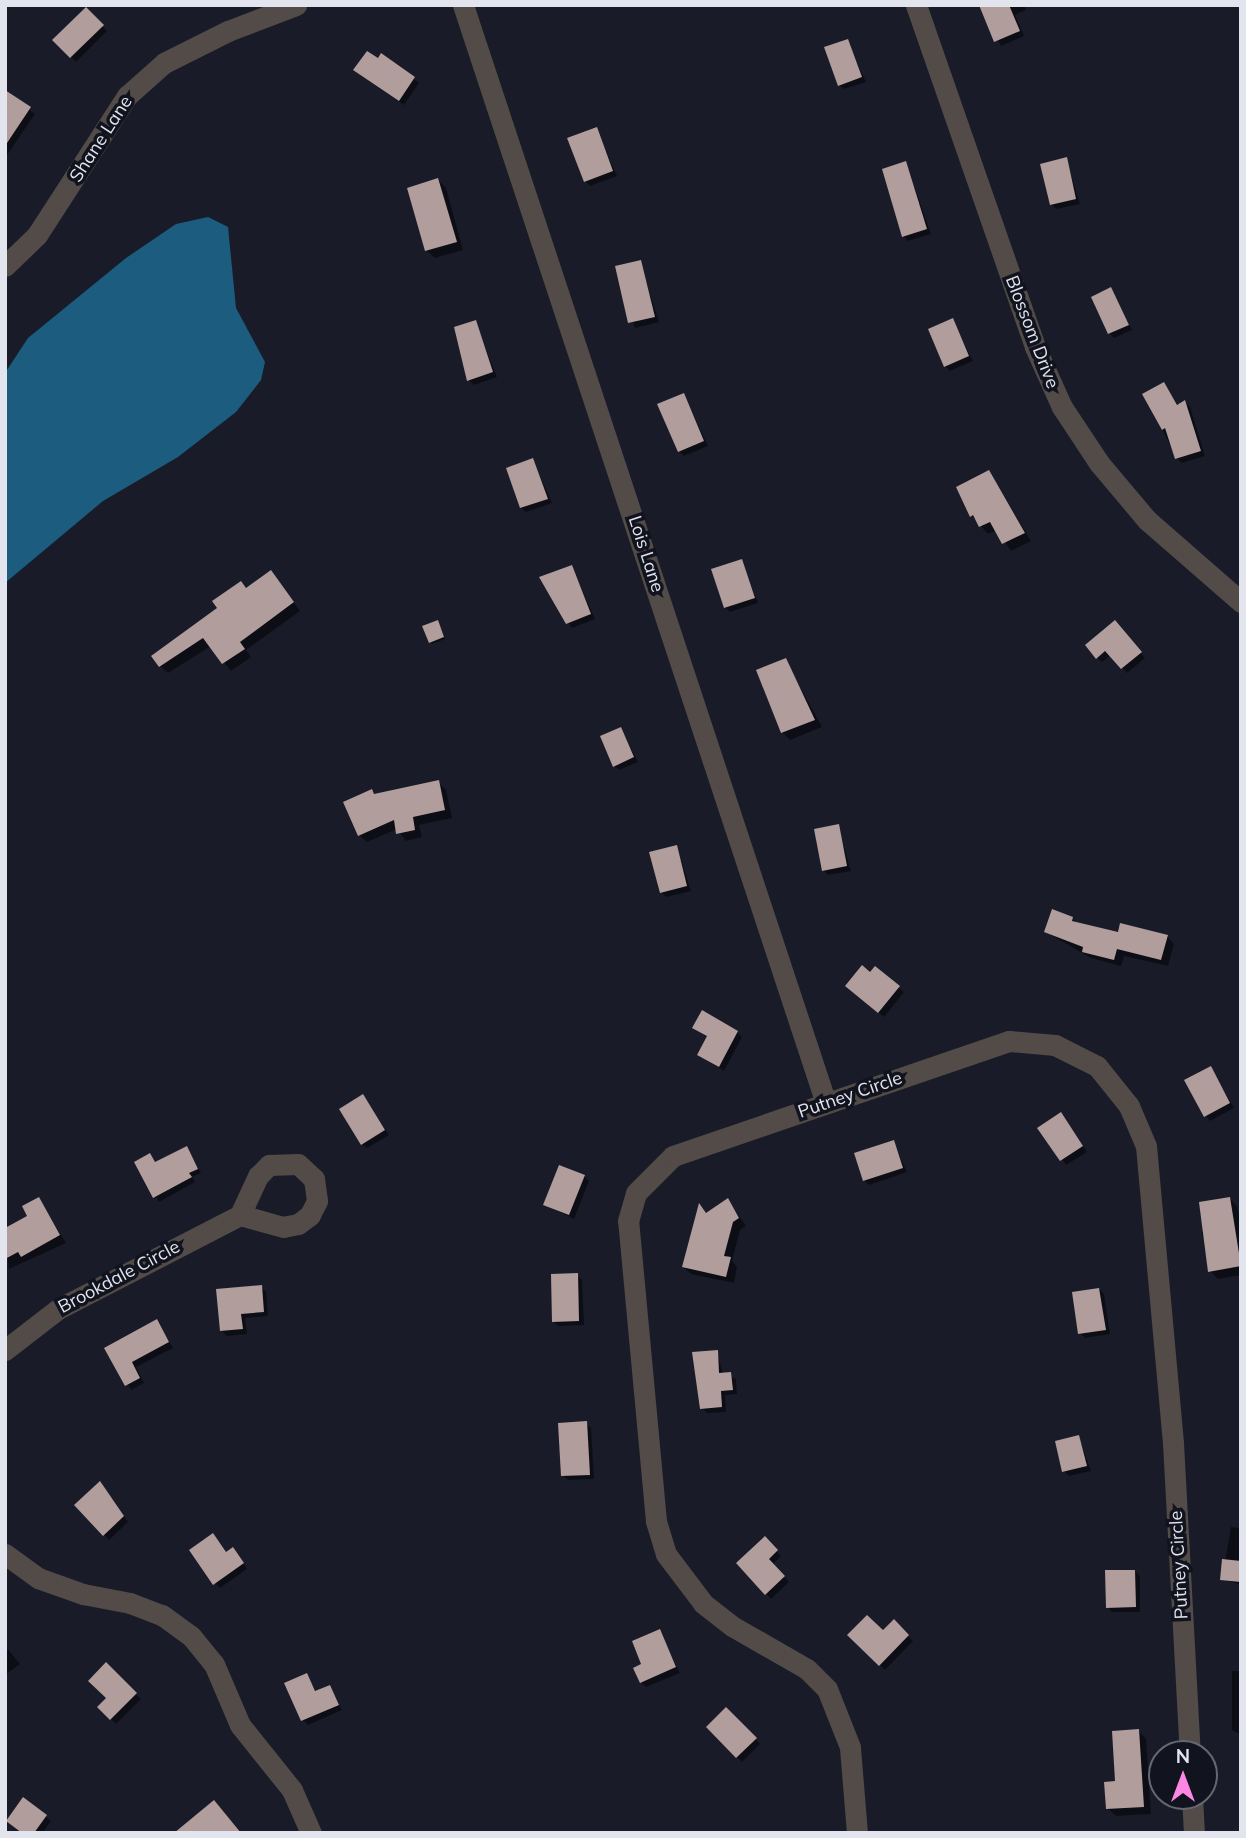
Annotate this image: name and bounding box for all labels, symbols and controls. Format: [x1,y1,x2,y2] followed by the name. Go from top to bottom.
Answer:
[65,92,137,186] street label: Shane Lane
[1001,273,1063,391] street label: Blossom Drive
[624,513,668,595] street label: Lois Lane
[795,1067,905,1123] street label: Putney Circle
[54,1236,184,1318] street label: Brookdale Circle
[1165,1510,1193,1620] street label: Putney Circle
[1148,1740,1218,1810] north arrow
[1176,1744,1190,1768] text: N

